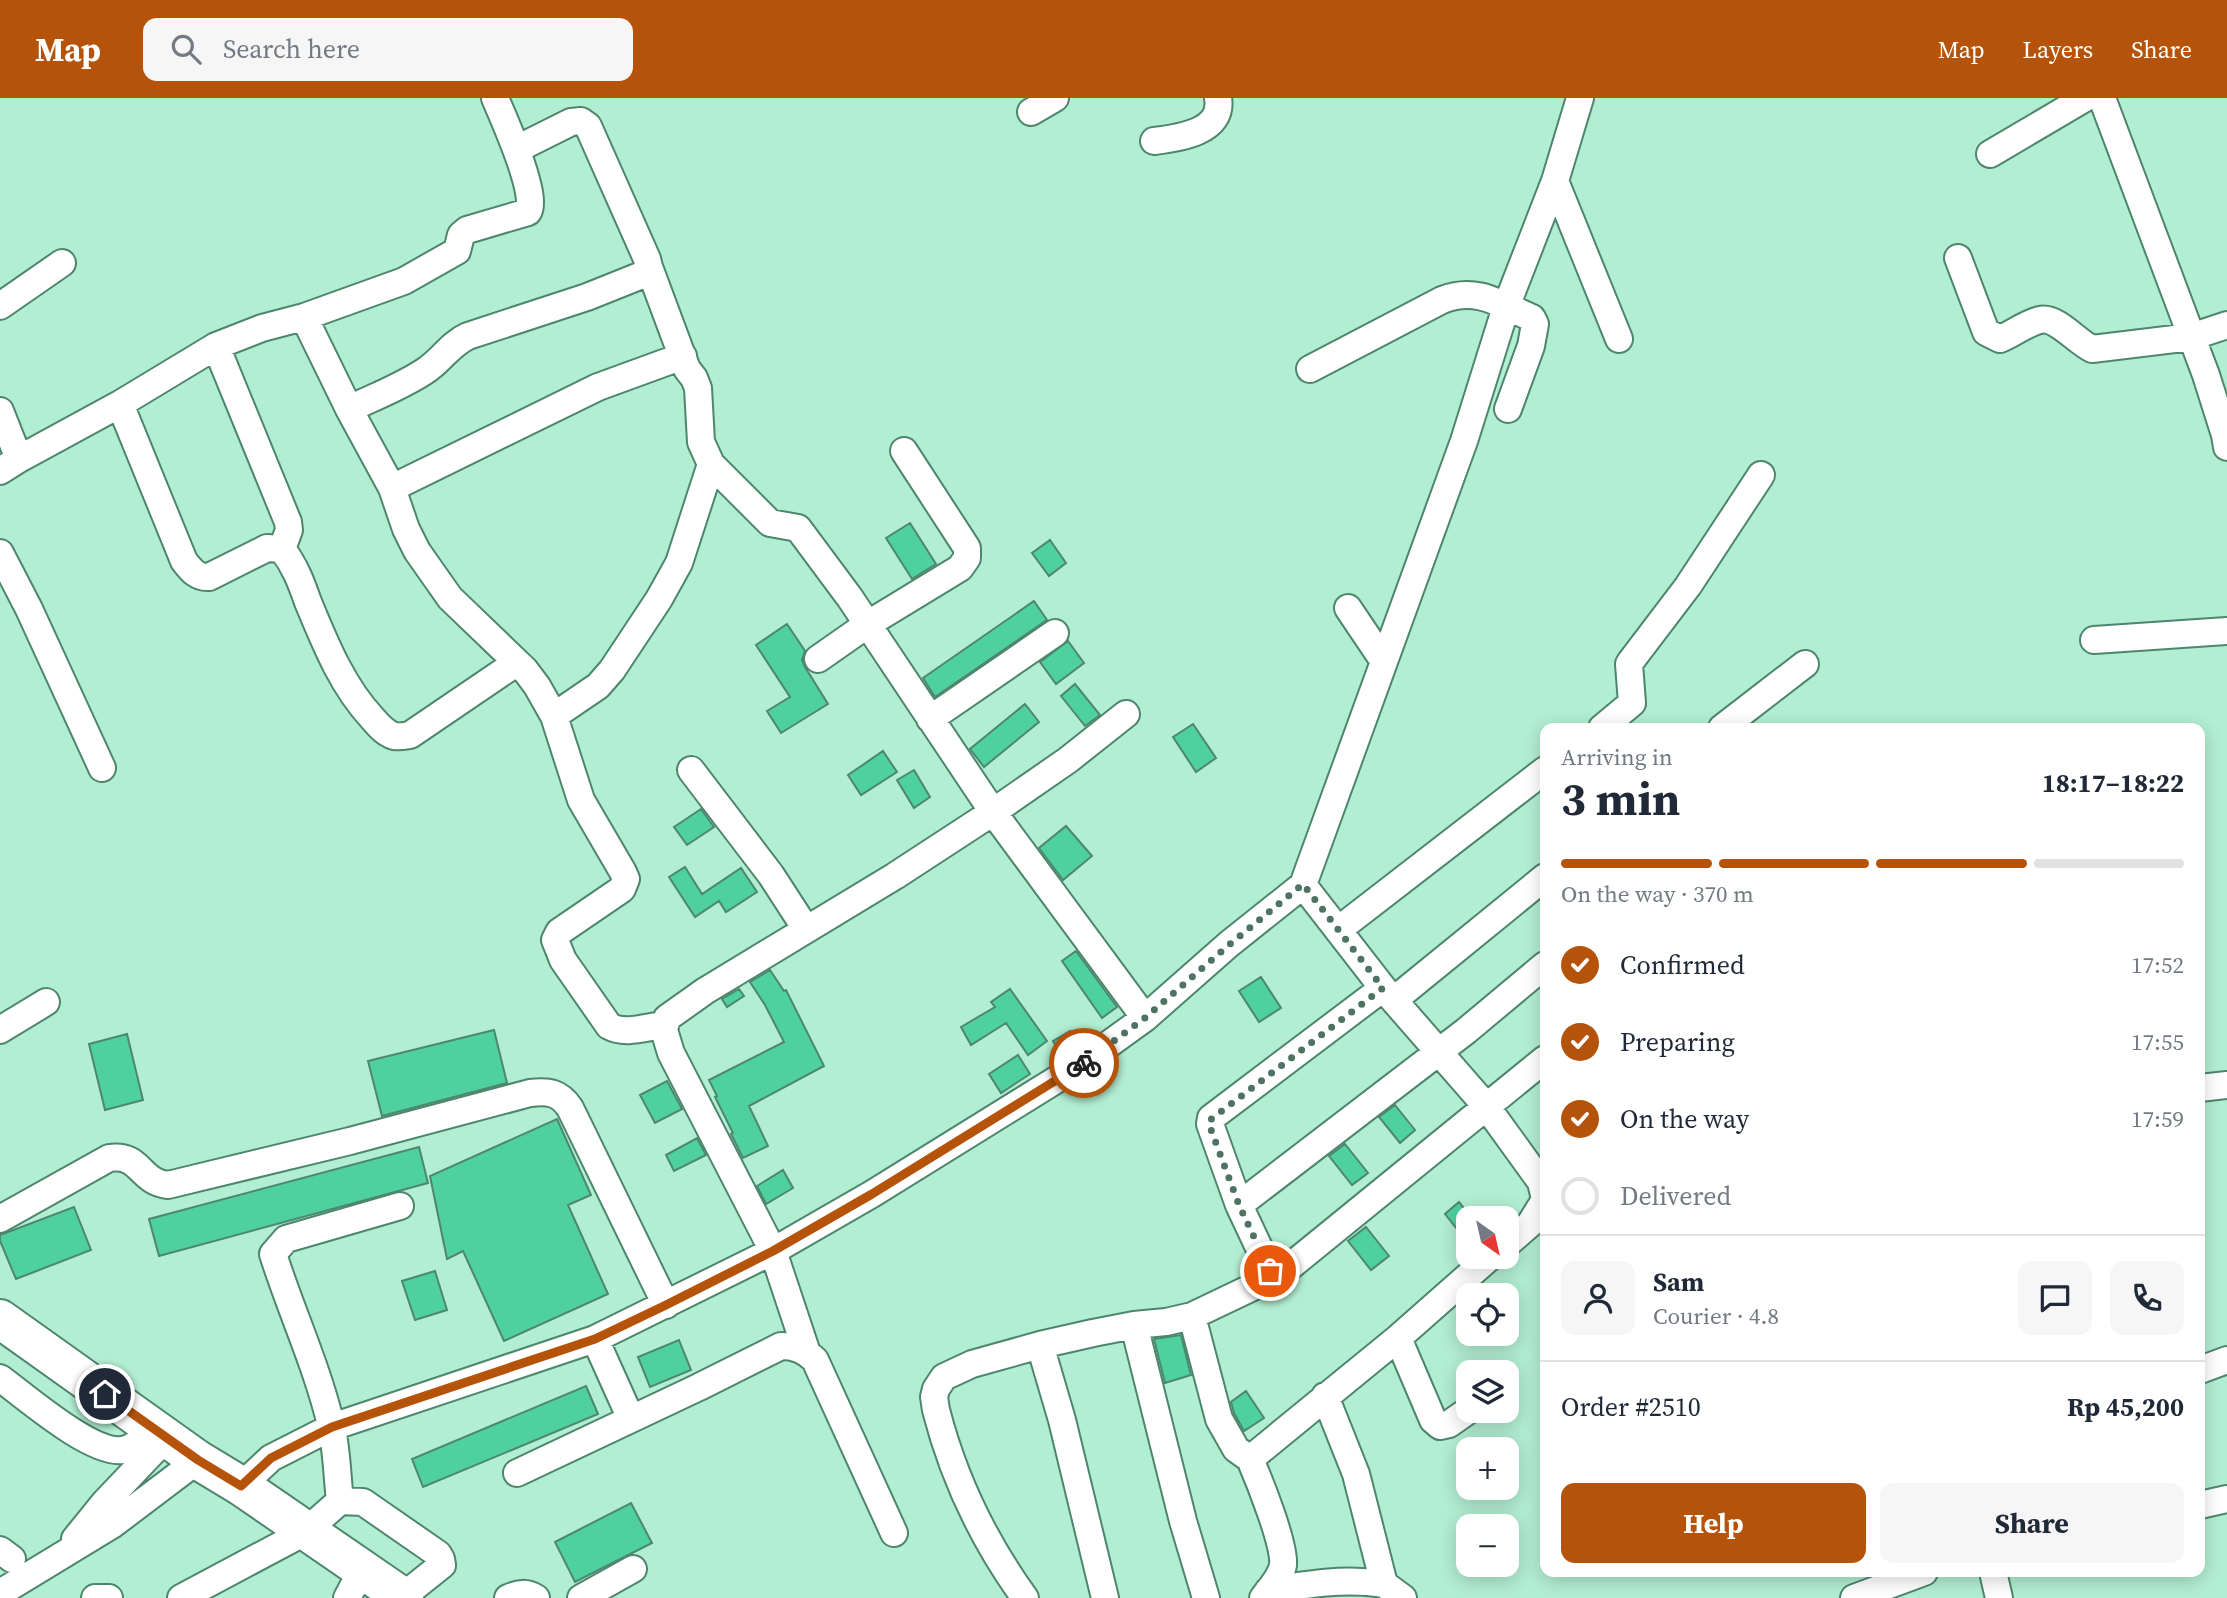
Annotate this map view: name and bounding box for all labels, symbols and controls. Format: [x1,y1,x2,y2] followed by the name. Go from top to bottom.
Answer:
[143,18,633,81] search box
[35,27,101,72] text: Map
[167,30,205,68] icon: search
[223,31,360,67] text: Search here
[1938,33,1985,66] text: Map
[2023,33,2093,66] text: Layers
[2131,33,2192,66] text: Share
[1561,741,1673,773] text: Arriving in
[2042,765,2184,801] text: 18:17–18:22
[1561,767,1680,830] text: 3 min
[1561,878,1754,910] text: On the way · 370 m
[1561,946,1599,984] icon: check
[1620,947,1745,983] text: Confirmed
[2131,949,2184,981] text: 17:52
[1561,1023,1599,1061] icon: check
[1620,1024,1735,1060] text: Preparing
[2131,1026,2184,1058] text: 17:55
[1049,1028,1119,1098] courier
[1065,1044,1103,1082] icon: bike
[1561,1100,1599,1138] icon: check
[1620,1101,1749,1137] text: On the way
[2131,1103,2184,1135] text: 17:59
[1620,1178,1731,1214] text: Delivered
[1456,1206,1519,1269] north arrow
[1456,1206,1519,1577] map controls
[1240,1241,1300,1301] pin
[1251,1252,1289,1290] icon: bag
[1561,1261,1635,1335] button: person
[2018,1261,2092,1335] button: chat
[2110,1261,2184,1335] button: phone
[1653,1264,1704,1300] text: Sam
[1456,1283,1519,1346] button: locate
[1653,1300,1779,1332] text: Courier · 4.8
[1456,1360,1519,1423] button: layers
[75,1364,135,1424] pin
[86,1375,124,1413] icon: home
[1561,1389,1701,1425] text: Order #2510
[2067,1389,2184,1425] text: Rp 45,200
[1456,1437,1519,1500] button: +
[1561,1483,1866,1563] button: Help
[1880,1483,2184,1563] button: Share
[1456,1514,1519,1577] button: −

